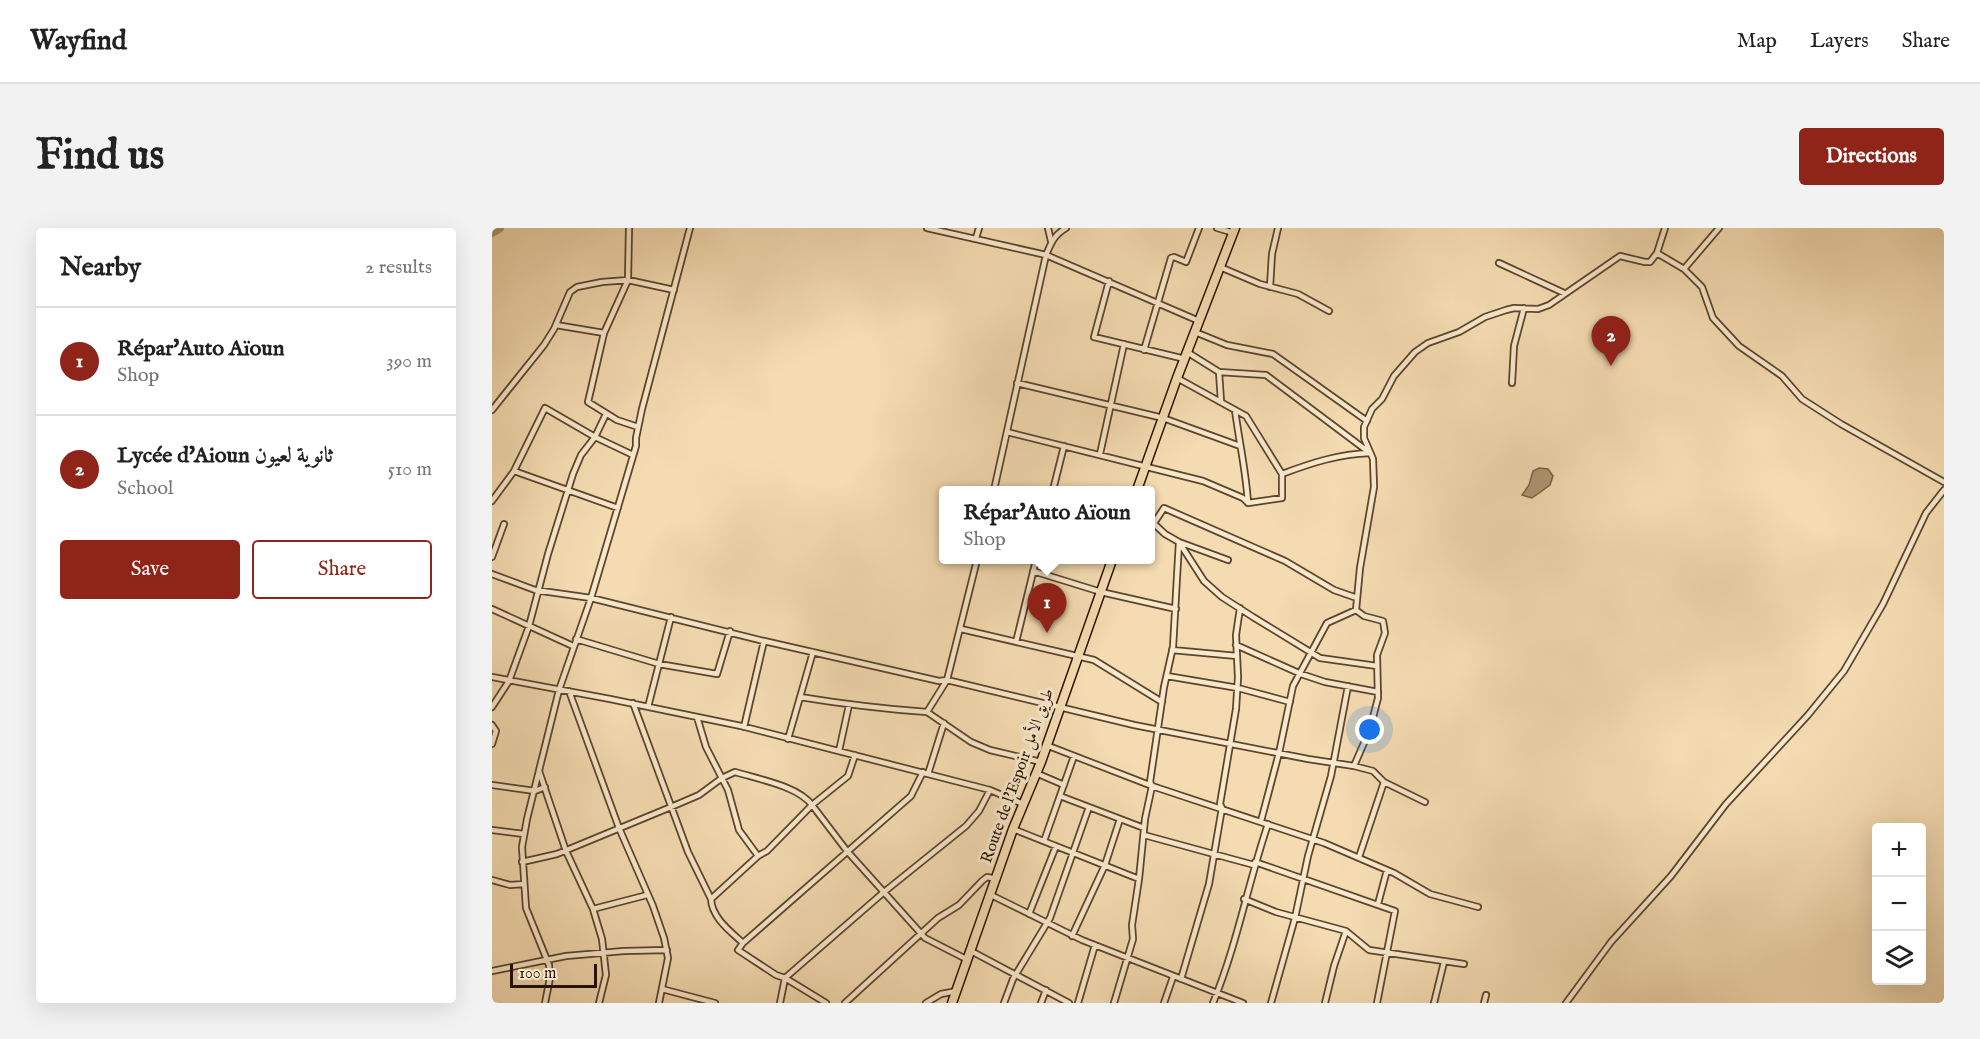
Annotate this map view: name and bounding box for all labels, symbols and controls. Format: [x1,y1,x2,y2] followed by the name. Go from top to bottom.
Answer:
[30,24,127,59] text: Wayfind
[1737,28,1777,55] text: Map
[1810,28,1869,55] text: Layers
[1902,28,1950,55] text: Share
[1799,128,1944,185] button: Directions
[36,130,164,183] text: Find us
[60,251,141,284] text: Nearby
[365,255,432,280] text: 2 results
[1592,316,1630,366] pin: 2
[117,335,284,363] text: Répar'Auto Aïoun
[76,349,83,374] text: 1
[386,349,432,374] text: 390 m
[117,363,159,388] text: Shop
[117,442,333,470] text: Lycée d'Aioun ثانوية لعيون
[75,457,84,482] text: 2
[388,457,432,482] text: 510 m
[117,476,173,501] text: School
[939,486,1155,564] popup
[963,499,1131,527] text: Répar'Auto Aïoun
[963,527,1006,552] text: Shop
[60,540,240,599] button: Save
[252,540,432,599] button: Share
[1028,584,1066,633] pin: 1
[974,685,1059,866] street label: Route de l’Espoir طريق الأمل
[1355,715,1384,744] your location
[1872,823,1926,985] map controls
[1872,823,1926,877] button: +
[1872,877,1926,931] button: −
[1872,931,1926,985] button: layers
[510,961,597,988] scale bar
[519,964,556,984] text: 100 m

